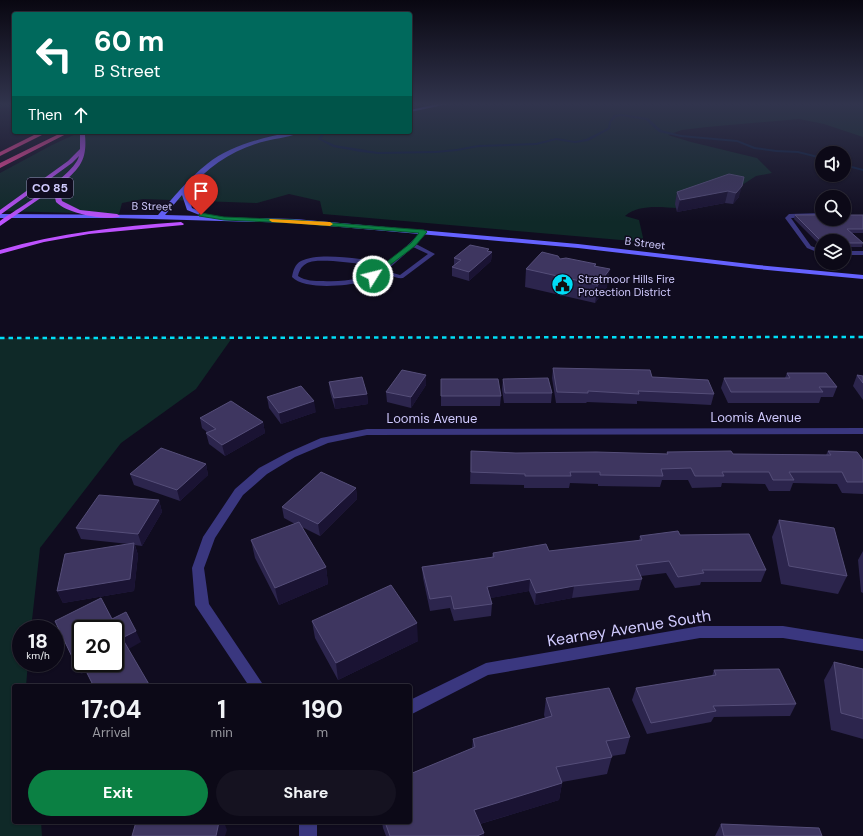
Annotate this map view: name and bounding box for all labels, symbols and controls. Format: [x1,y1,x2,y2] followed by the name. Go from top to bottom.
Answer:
[94,23,164,60] text: 60 m
[28,28,80,80] icon: left
[94,59,161,83] text: B Street
[70,104,92,126] icon: ahead
[28,105,62,125] text: Then
[815,146,851,270] map controls
[815,146,851,182] button: sound
[184,174,218,215] pin
[27,178,73,198] road number: CO 85
[190,180,212,202] icon: arrive
[815,190,851,226] button: search
[132,199,172,213] street label: B Street
[624,234,666,252] street label: B Street
[815,234,851,270] button: layers
[352,255,394,297] position arrow
[549,272,575,298] public building icon: Stratmoor Hills Fire Protection District
[578,272,675,299] place label: Stratmoor Hills Fire Protection District
[711,409,801,426] street label: Loomis Avenue
[387,410,477,427] street label: Loomis Avenue
[546,605,712,651] street label: Kearney Avenue South
[72,620,124,672] speed limit sign: 20
[28,628,48,654] text: 18
[26,649,50,662] text: km/h
[81,694,141,725] text: 17:04
[217,694,226,725] text: 1
[302,694,343,725] text: 190
[92,724,130,741] text: Arrival
[211,724,233,741] text: min
[317,724,328,741] text: m
[28,770,208,816] button: Exit
[216,770,396,816] button: Share

